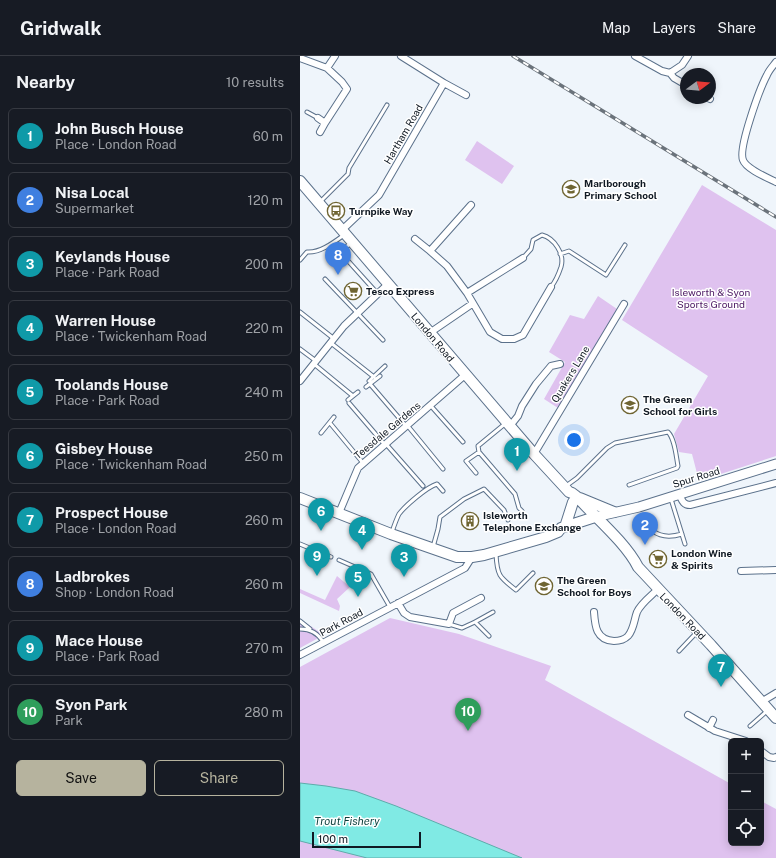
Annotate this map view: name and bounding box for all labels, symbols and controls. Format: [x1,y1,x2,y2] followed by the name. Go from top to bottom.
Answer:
[20,17,101,39] text: Gridwalk
[602,20,630,36] text: Map
[652,20,696,36] text: Layers
[718,20,756,36] text: Share
[680,68,716,104] north arrow
[16,72,75,92] text: Nearby
[226,75,284,90] text: 10 results
[381,102,425,166] street label: Hartham Road
[55,120,184,137] text: John Busch House
[27,129,33,144] text: 1
[253,129,283,144] text: 60 m
[55,137,177,152] text: Place · London Road
[584,177,657,201] place label: Marlborough Primary School
[561,179,581,199] school or university icon: Marlborough Primary School
[55,184,129,201] text: Nisa Local
[26,193,34,208] text: 2
[248,193,283,208] text: 120 m
[55,201,134,216] text: Supermarket
[326,201,346,221] bus stop icon: Turnpike Way
[349,205,413,217] place label: Turnpike Way
[325,242,351,275] pin: 8
[55,248,170,265] text: Keylands House
[26,257,34,272] text: 3
[245,257,283,272] text: 200 m
[55,265,160,280] text: Place · Park Road
[343,281,363,301] supermarket icon: Tesco Express
[366,285,434,297] place label: Tesco Express
[672,286,750,310] park label: Isleworth & Syon Sports Ground
[409,310,457,364] street label: London Road
[55,312,156,329] text: Warren House
[26,321,34,336] text: 4
[245,321,283,336] text: 220 m
[55,329,207,344] text: Place · Twickenham Road
[548,343,592,404] street label: Quakers Lane
[55,376,168,393] text: Toolands House
[26,385,34,400] text: 5
[245,385,283,400] text: 240 m
[55,393,160,408] text: Place · Park Road
[643,393,717,417] place label: The Green School for Girls
[620,395,640,415] school or university icon: The Green School for Girls
[351,399,423,461] street label: Teesdale Gardens
[564,430,584,450] your location
[504,438,530,471] pin: 1
[55,440,153,457] text: Gisbey House
[26,449,34,464] text: 6
[245,449,283,464] text: 250 m
[55,457,207,472] text: Place · Twickenham Road
[671,464,721,490] street label: Spur Road
[308,498,334,531] pin: 6
[55,504,168,521] text: Prospect House
[483,509,582,533] place label: Isleworth Telephone Exchange
[460,511,480,531] building icon: Isleworth Telephone Exchange
[632,512,658,545] pin: 2
[26,513,34,528] text: 7
[245,513,283,528] text: 260 m
[349,517,375,550] pin: 4
[55,521,177,536] text: Place · London Road
[304,543,330,576] pin: 9
[391,544,417,577] pin: 3
[671,547,733,571] place label: London Wine & Spirits
[648,549,668,569] supermarket icon: London Wine & Spirits
[345,564,371,597] pin: 5
[55,568,130,585] text: Ladbrokes
[557,574,632,598] place label: The Green School for Boys
[534,576,554,596] school or university icon: The Green School for Boys
[26,577,34,592] text: 8
[245,577,283,592] text: 260 m
[55,585,174,600] text: Shop · London Road
[658,590,708,642] street label: London Road
[317,606,365,638] street label: Park Road
[55,632,143,649] text: Mace House
[26,641,34,656] text: 9
[245,641,283,656] text: 270 m
[55,649,160,664] text: Place · Park Road
[708,654,734,687] pin: 7
[55,696,128,713] text: Syon Park
[455,698,481,731] pin: 10
[23,705,37,720] text: 10
[245,705,283,720] text: 280 m
[55,713,83,728] text: Park
[728,738,764,846] map controls
[728,738,764,774] button: +
[16,760,146,796] button: Save
[154,760,284,796] button: Share
[728,774,764,810] button: −
[728,810,764,846] button: locate
[314,815,380,827] water label: Trout Fishery
[312,830,421,849] scale bar
[318,833,348,845] text: 100 m

